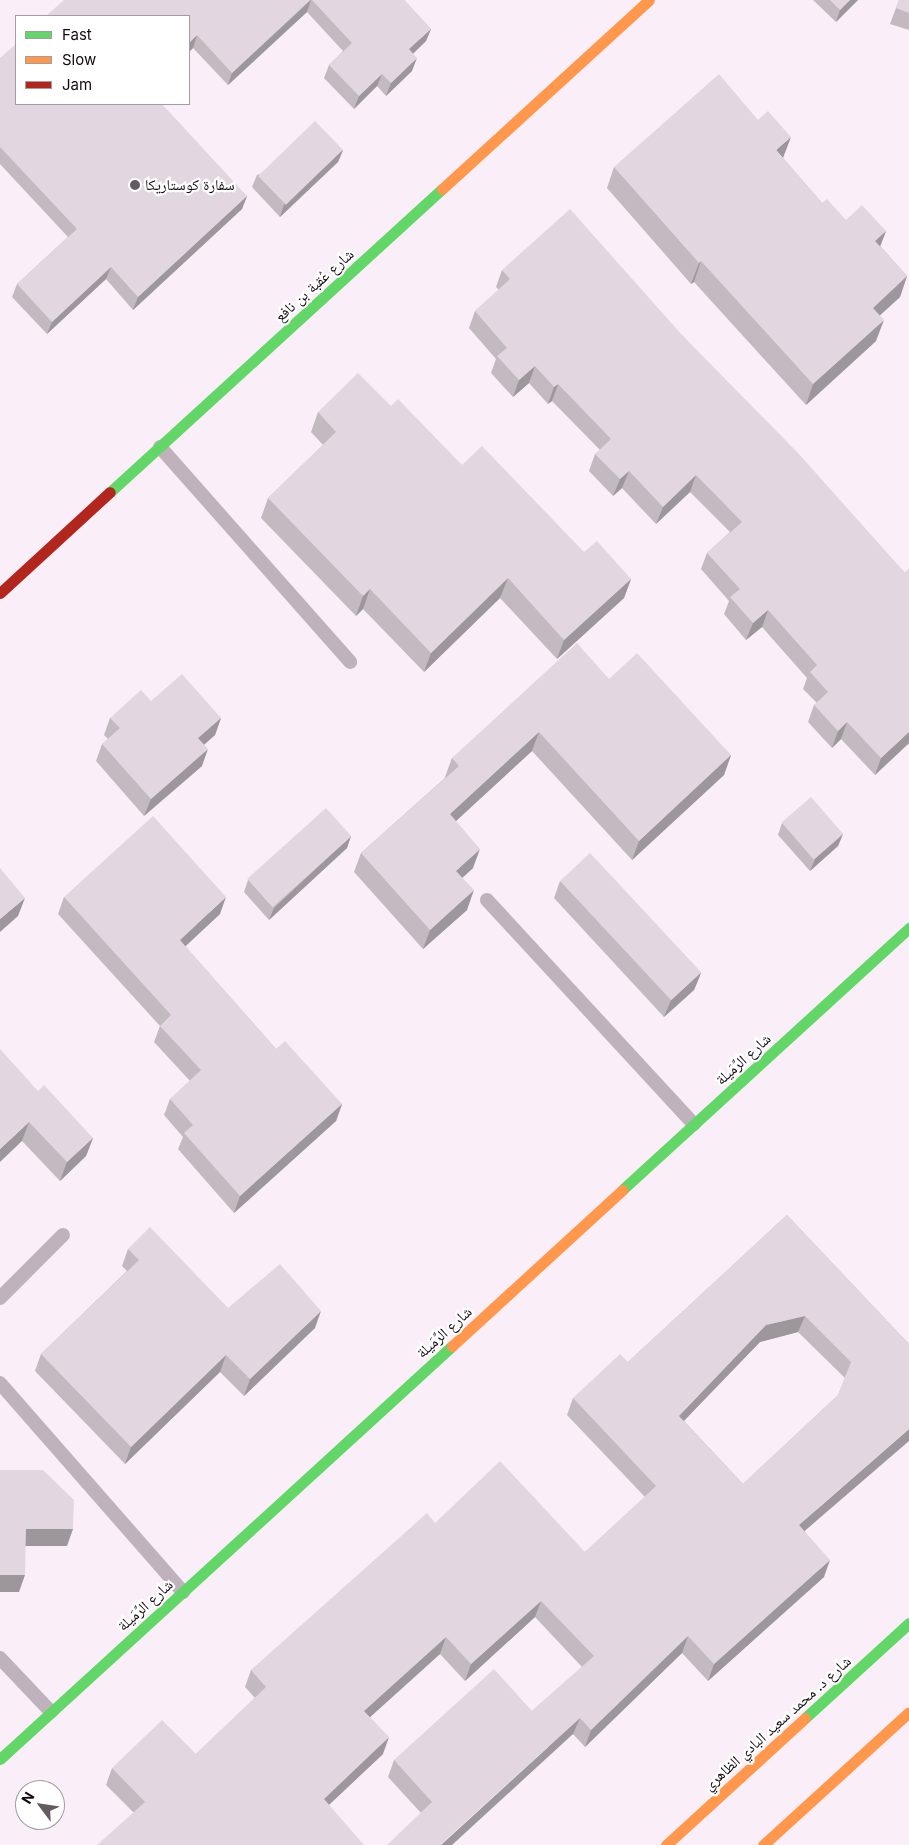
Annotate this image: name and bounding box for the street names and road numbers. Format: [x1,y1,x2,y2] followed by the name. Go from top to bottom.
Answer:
[271,245,357,325] street label: شارع عُقبة بن نافع
[712,1029,774,1089] street label: شارع الرِّمَيلة
[413,1302,475,1362] street label: شارع الرِّمَيلة
[114,1575,176,1635] street label: شارع الرِّمَيلة
[700,1652,854,1794] street label: شارع د. محمد سعيد البادي الظاهري

